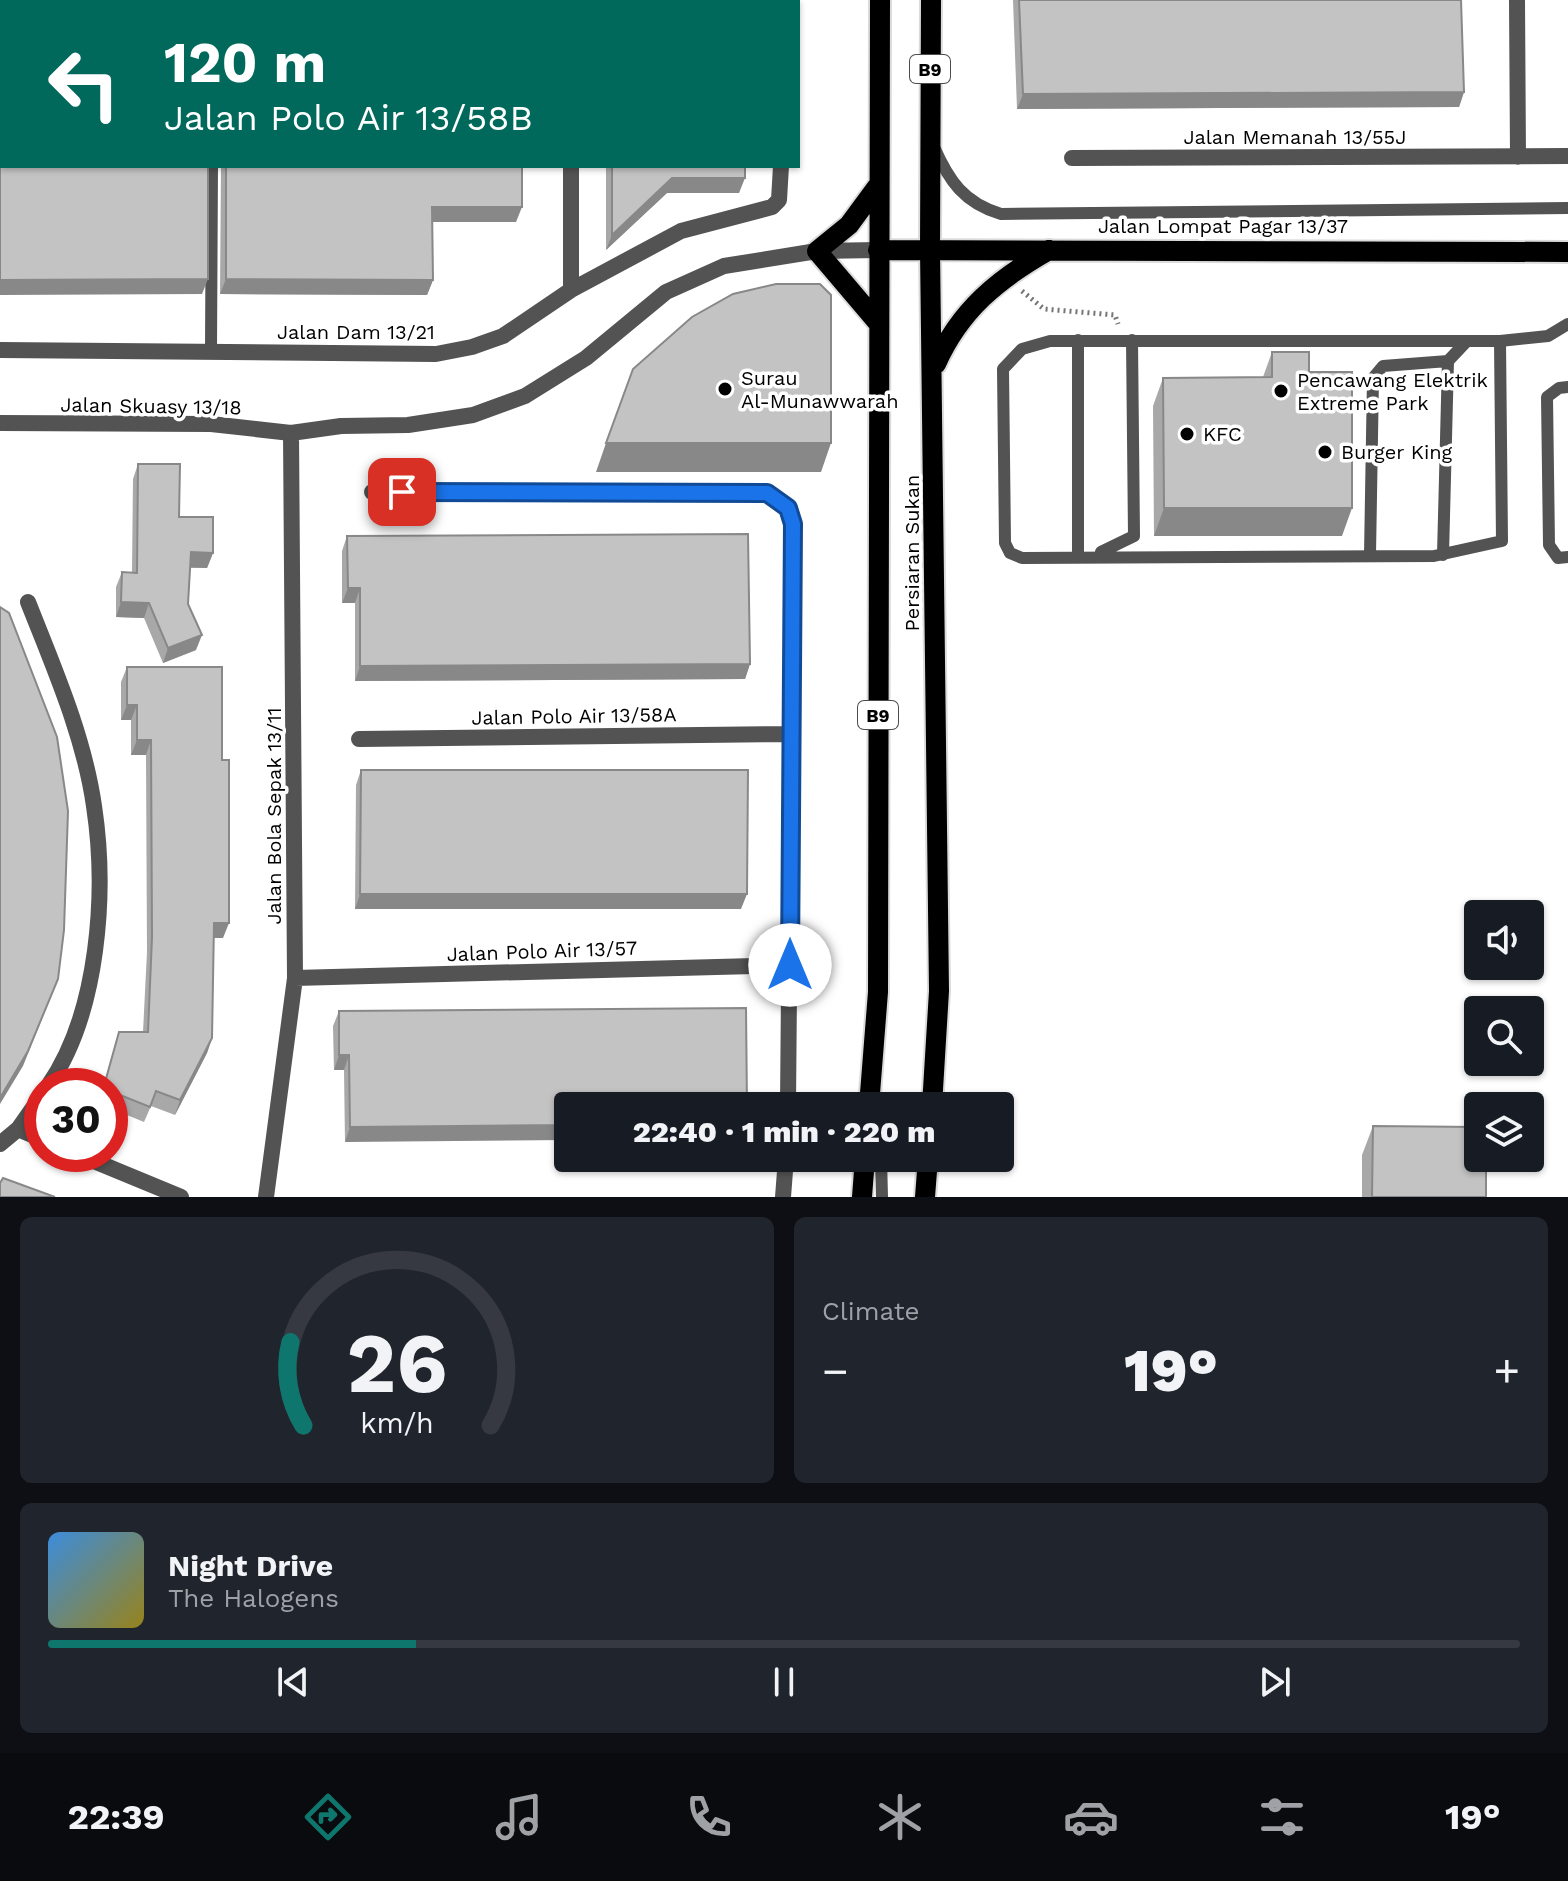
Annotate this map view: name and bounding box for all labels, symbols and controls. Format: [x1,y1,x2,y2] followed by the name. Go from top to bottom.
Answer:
[164,30,326,96] text: 120 m
[32,32,136,136] icon: left
[910,55,950,83] road number: B9
[164,97,533,139] text: Jalan Polo Air 13/58B
[1183,125,1407,149] street label: Jalan Memanah 13/55J
[1098,214,1348,238] street label: Jalan Lompat Pagar 13/37
[277,320,435,344] street label: Jalan Dam 13/21
[741,366,899,413] place label: Surau Al-Munawwarah
[1297,368,1488,415] place label: Pencawang Elektrik Extreme Park
[716,380,734,398] marker: Surau Al-Munawwarah
[1272,382,1290,400] marker: Pencawang Elektrik Extreme Park
[60,392,242,420] street label: Jalan Skuasy 13/18
[1203,422,1242,446] place label: KFC
[1178,425,1196,443] marker: KFC
[1341,440,1453,464] place label: Burger King
[1316,443,1334,461] marker: Burger King
[368,458,436,526] pin
[380,470,424,514] icon: arrive
[900,475,924,631] street label: Persiaran Sukan
[858,701,898,729] road number: B9
[471,702,677,730] street label: Jalan Polo Air 13/58A
[262,707,286,925] street label: Jalan Bola Sepak 13/11
[1464,900,1544,1172] map controls
[1464,900,1544,980] button: sound
[748,923,832,1007] position arrow
[446,936,638,966] street label: Jalan Polo Air 13/57
[1464,996,1544,1076] button: search
[24,1068,128,1172] speed limit sign: 30
[1464,1092,1544,1172] button: layers
[633,1114,935,1149] text: 22:40 · 1 min · 220 m
[822,1296,920,1326] text: Climate
[347,1315,447,1412] text: 26
[1124,1335,1218,1406] text: 19°
[822,1345,849,1397] text: −
[1493,1345,1520,1397] text: +
[360,1406,434,1440] text: km/h
[168,1548,333,1583] text: Night Drive
[168,1583,339,1613] text: The Halogens
[271,1660,315,1704] icon: previous
[762,1660,806,1704] icon: pause
[1253,1660,1297,1704] icon: next
[300,1789,356,1845] icon: directions
[491,1789,547,1845] icon: music
[681,1789,737,1845] icon: phone
[872,1789,928,1845] icon: climate
[1063,1789,1119,1845] icon: car
[1254,1789,1310,1845] icon: filters
[67,1796,165,1838] text: 22:39
[1445,1796,1501,1838] text: 19°

